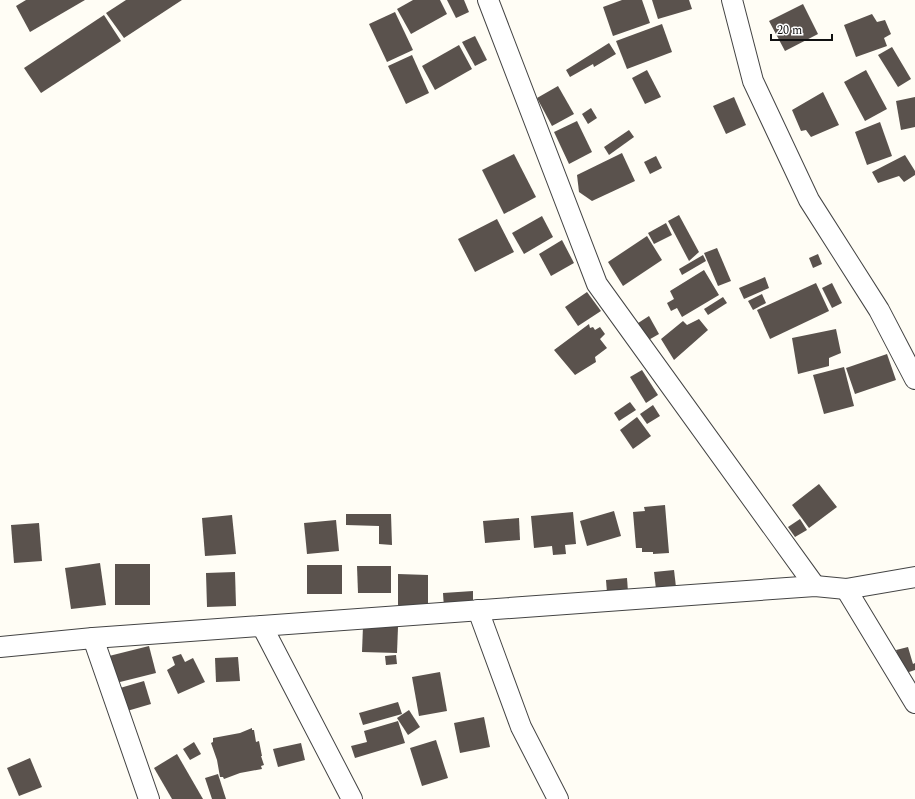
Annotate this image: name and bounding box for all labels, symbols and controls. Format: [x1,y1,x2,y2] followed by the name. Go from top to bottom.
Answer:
[771,16,832,42] scale bar
[777,21,802,40] text: 20 m

